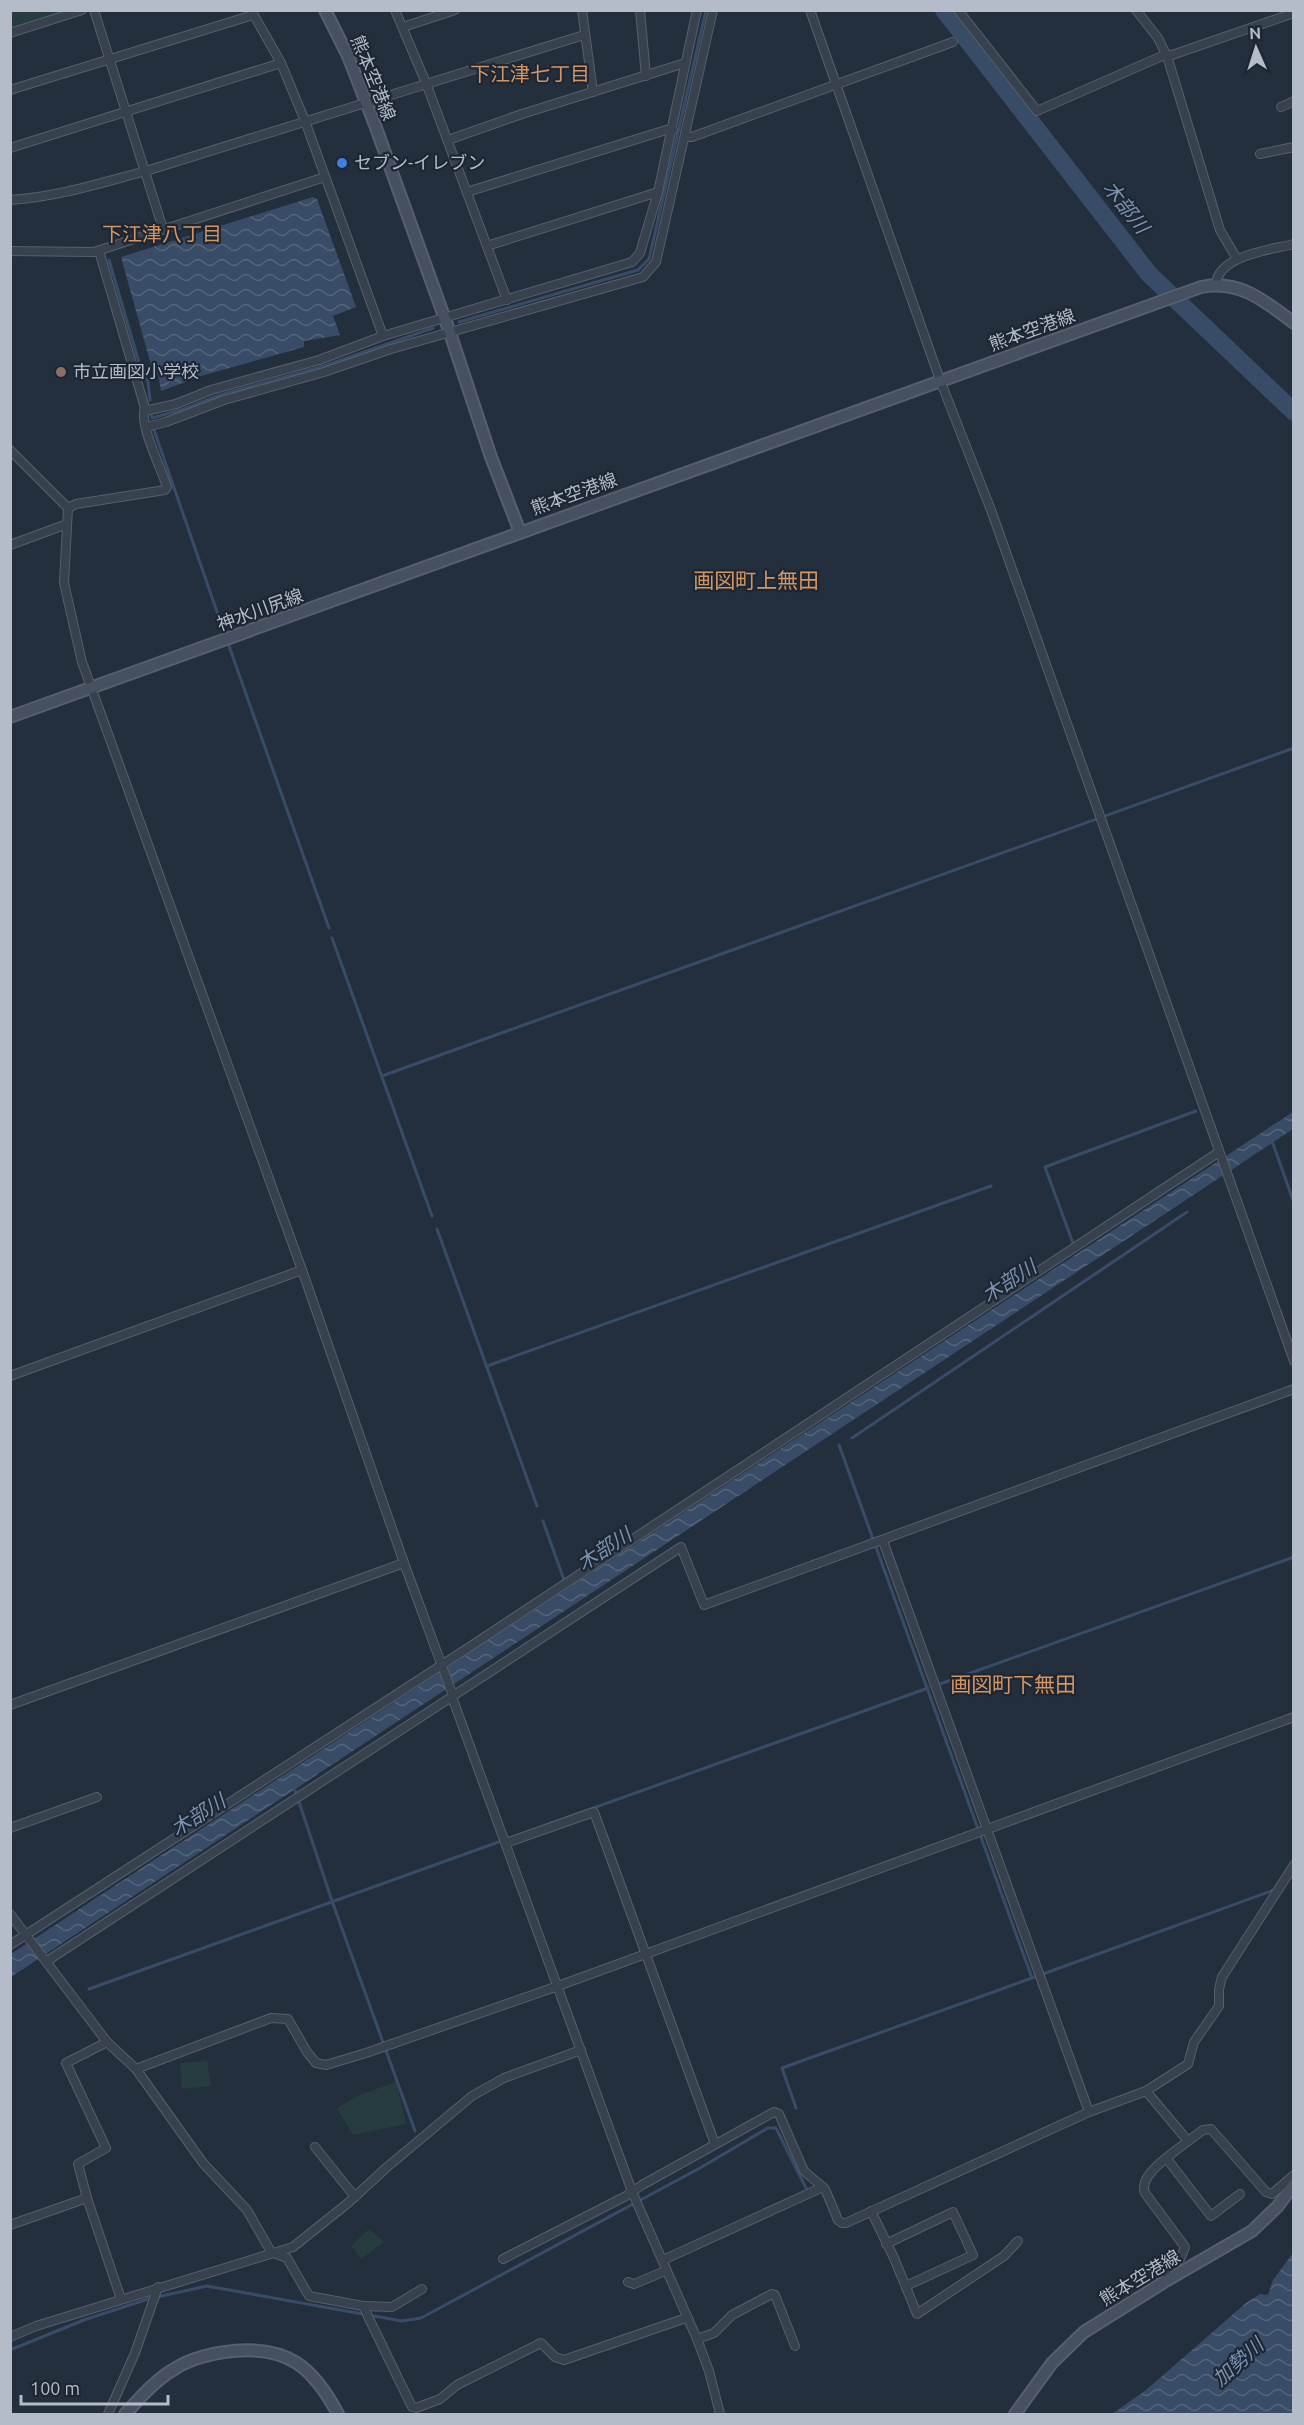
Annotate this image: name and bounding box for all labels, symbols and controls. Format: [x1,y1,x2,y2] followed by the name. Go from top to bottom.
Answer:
[1226,18,1286,78] north arrow
[1249,24,1262,42] text: N
[348,32,400,123] street label: 熊本空港線
[470,62,590,85] district label: 下江津七丁目
[354,152,485,172] place label: セブン-イレブン
[335,156,349,170] marker: セブン-イレブン
[1099,176,1155,239] water label: 木部川
[102,222,222,245] district label: 下江津八丁目
[986,304,1077,354] street label: 熊本空港線
[73,361,199,381] place label: 市立画図小学校
[54,365,68,379] marker: 市立画図小学校
[528,468,619,518] street label: 熊本空港線
[693,568,819,592] district label: 画図町上無田
[214,584,305,634] street label: 神水川尻線
[977,1254,1042,1307] water label: 木部川
[572,1522,637,1575] water label: 木部川
[950,1672,1076,1696] district label: 画図町下無田
[166,1788,231,1840] water label: 木部川
[1096,2245,1183,2309] street label: 熊本空港線
[1208,2332,1269,2390] water label: 加勢川
[21,2368,168,2406] scale bar
[30,2378,80,2398] text: 100 m

